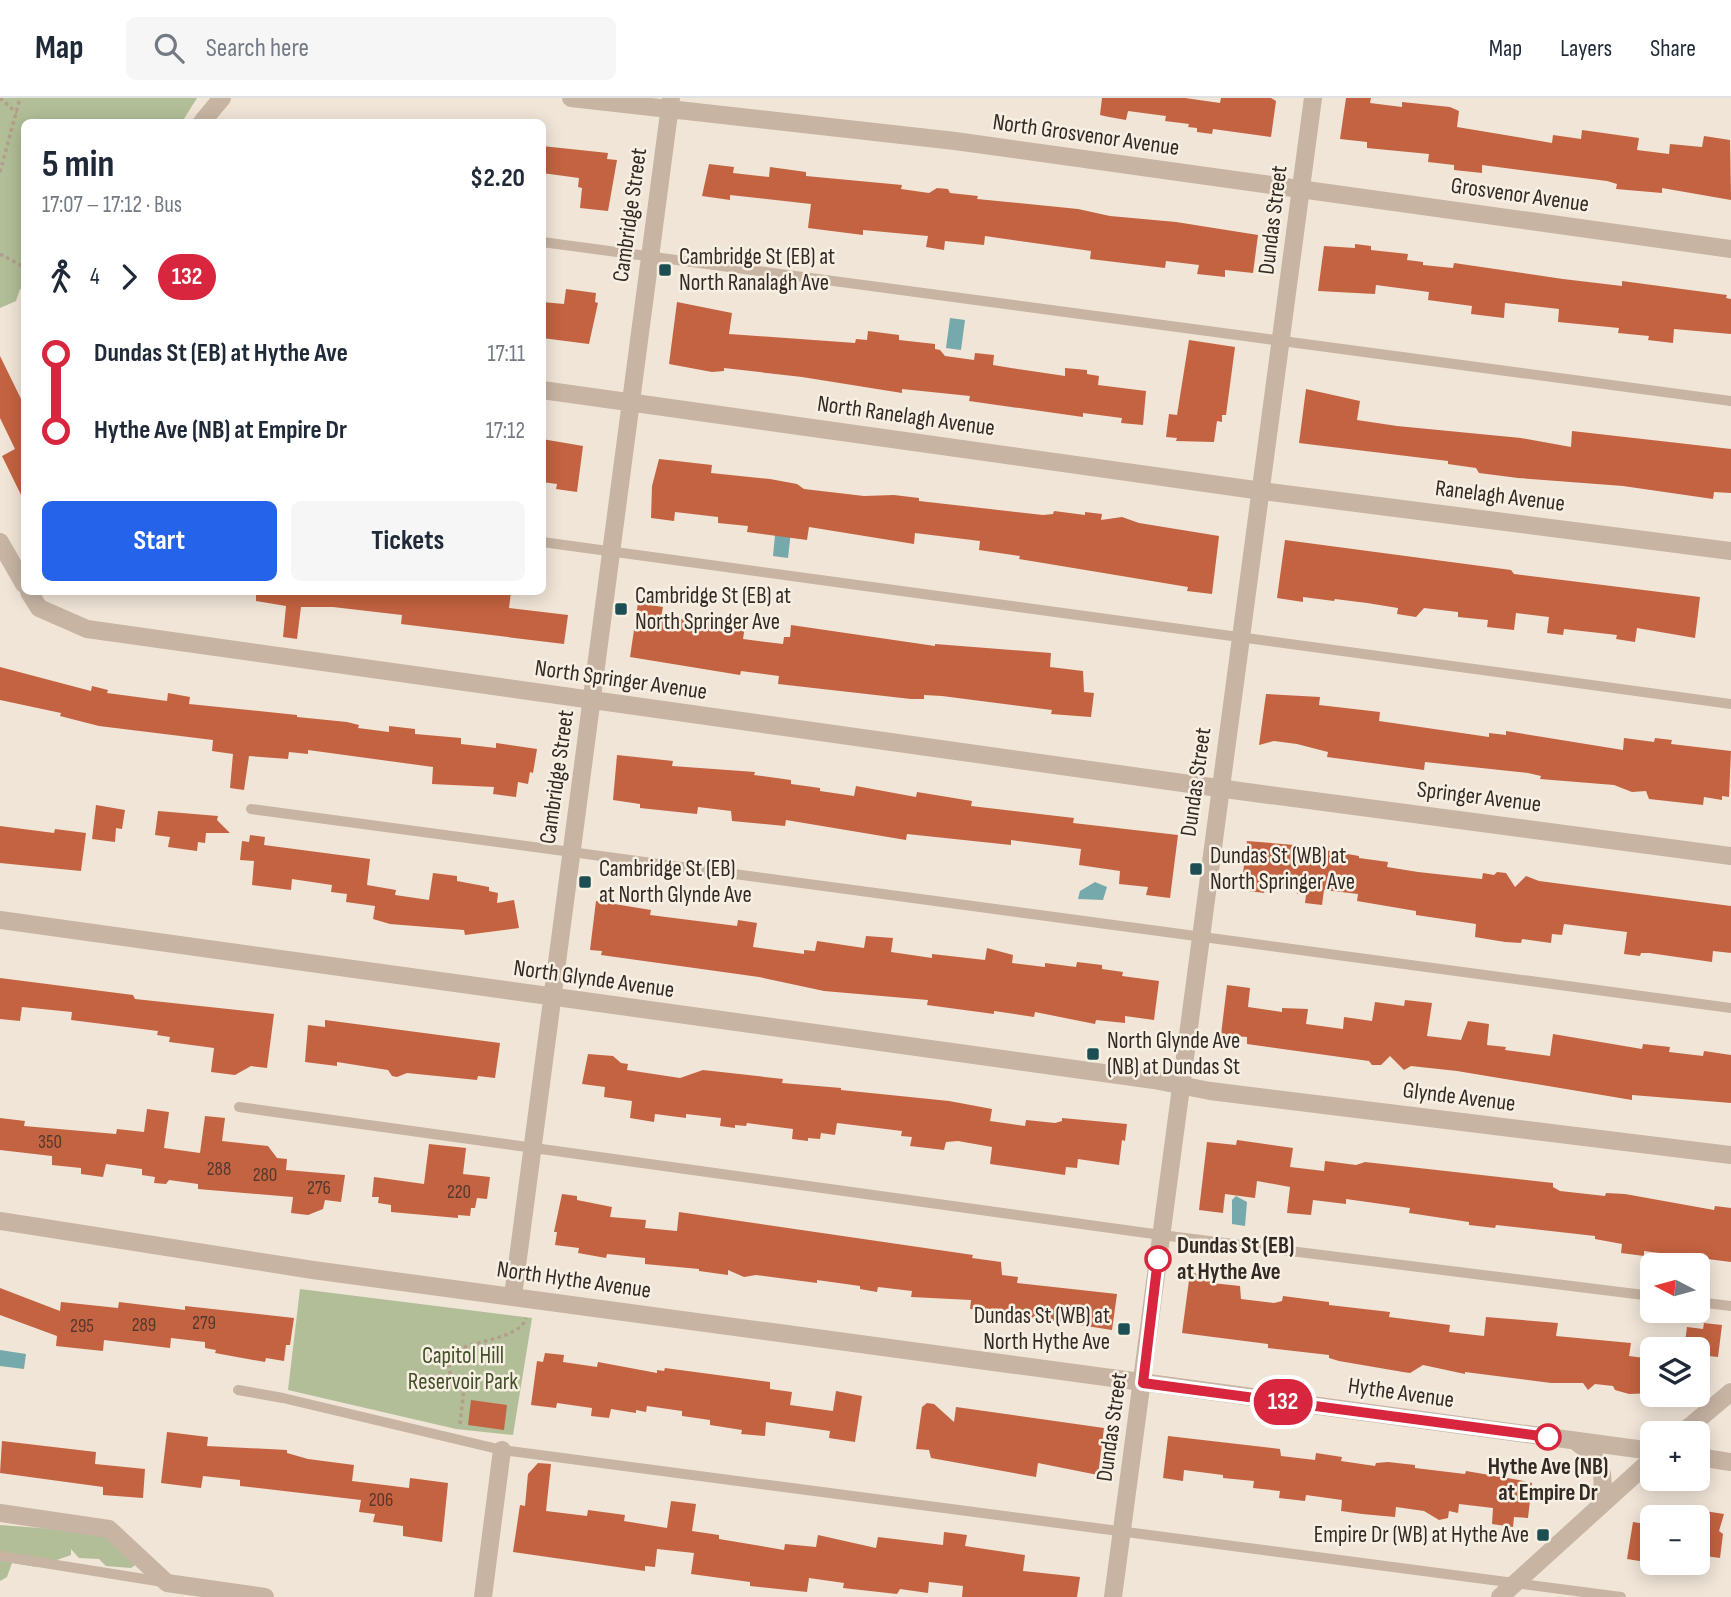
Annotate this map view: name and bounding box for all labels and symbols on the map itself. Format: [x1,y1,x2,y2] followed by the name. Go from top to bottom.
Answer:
[991,108,1181,162] street label: North Grosvenor Avenue
[607,146,653,284] street label: Cambridge Street
[1252,164,1294,276] street label: Dundas Street
[1449,171,1591,219] street label: Grosvenor Avenue
[679,243,835,297] place label: Cambridge St (EB) at North Ranalagh Ave
[657,262,673,278] marker: Cambridge St (EB) at North Ranalagh Ave
[815,390,997,442] street label: North Ranelagh Avenue
[1434,474,1566,518] street label: Ranelagh Avenue
[635,582,791,636] place label: Cambridge St (EB) at North Springer Ave
[613,601,629,617] marker: Cambridge St (EB) at North Springer Ave
[533,654,709,706] street label: North Springer Avenue
[534,708,580,846] street label: Cambridge Street
[1175,726,1217,838] street label: Dundas Street
[1415,775,1543,819] street label: Springer Avenue
[1210,842,1355,896] place label: Dundas St (WB) at North Springer Ave
[599,855,752,909] place label: Cambridge St (EB) at North Glynde Ave
[1188,861,1204,877] marker: Dundas St (WB) at North Springer Ave
[577,874,593,890] marker: Cambridge St (EB) at North Glynde Ave
[512,954,676,1004] street label: North Glynde Avenue
[1107,1027,1240,1081] place label: North Glynde Ave (NB) at Dundas St
[1085,1046,1101,1062] marker: North Glynde Ave (NB) at Dundas St
[1401,1076,1517,1118] street label: Glynde Avenue
[38,1131,62,1154] house number: 350
[207,1158,231,1181] house number: 288
[253,1164,277,1187] house number: 280
[307,1177,331,1200] house number: 276
[447,1181,471,1204] house number: 220
[1177,1232,1294,1286] place label: Dundas St (EB) at Hythe Ave
[1145,1246,1171,1272] marker: Dundas St (EB) at Hythe Ave
[1640,1253,1710,1323] north arrow
[495,1255,653,1305] street label: North Hythe Avenue
[974,1302,1110,1356] place label: Dundas St (WB) at North Hythe Ave
[192,1312,216,1335] house number: 279
[132,1314,156,1337] house number: 289
[70,1315,94,1338] house number: 295
[1116,1321,1132,1337] marker: Dundas St (WB) at North Hythe Ave
[408,1342,518,1396] park label: Capitol Hill Reservoir Park
[1091,1371,1133,1483] street label: Dundas Street
[1346,1372,1456,1414] street label: Hythe Avenue
[1243,1379,1323,1425] line badge: 132
[1535,1424,1561,1450] marker: Hythe Ave (NB) at Empire Dr
[1488,1453,1608,1507] place label: Hythe Ave (NB) at Empire Dr
[369,1489,393,1512] house number: 206
[1314,1521,1529,1549] place label: Empire Dr (WB) at Hythe Ave
[1535,1527,1551,1543] marker: Empire Dr (WB) at Hythe Ave

